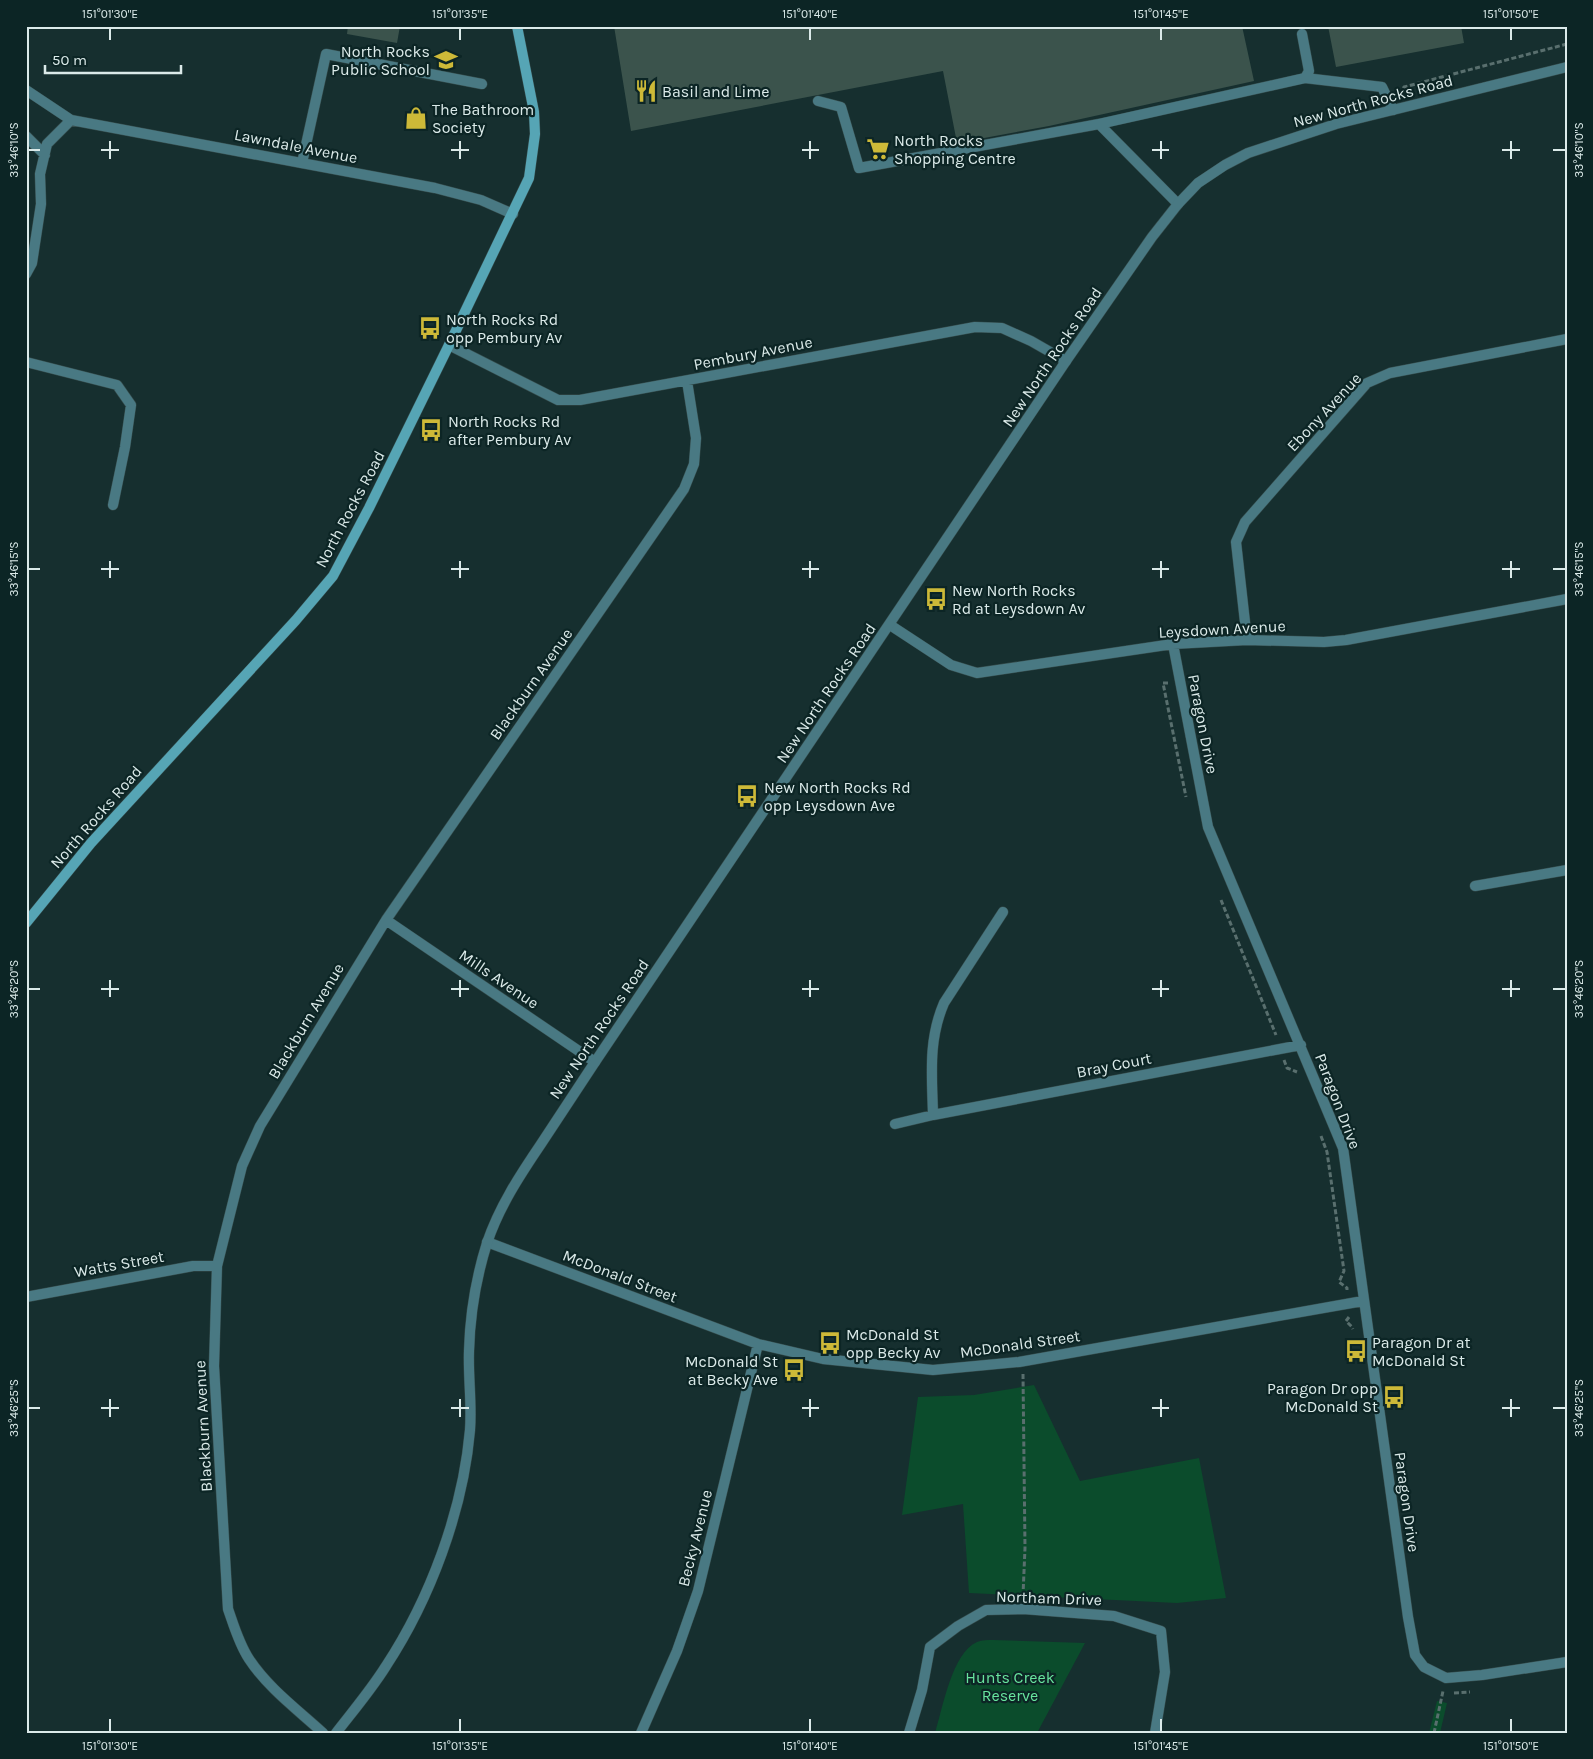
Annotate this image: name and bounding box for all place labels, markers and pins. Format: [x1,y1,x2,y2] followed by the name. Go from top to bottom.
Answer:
[331,42,430,79] place label: North Rocks Public School
[433,47,459,73] school or university icon: North Rocks Public School
[633,78,659,104] restaurant icon: Basil and Lime
[662,82,769,101] place label: Basil and Lime
[432,100,534,137] place label: The Bathroom Society
[403,105,429,131] shop icon: The Bathroom Society
[894,131,1016,168] place label: North Rocks Shopping Centre
[865,136,891,162] supermarket icon: North Rocks Shopping Centre
[446,310,562,347] place label: North Rocks Rd opp Pembury Av
[417,315,443,341] bus stop icon: North Rocks Rd opp Pembury Av
[448,412,571,449] place label: North Rocks Rd after Pembury Av
[418,417,444,443] bus stop icon: North Rocks Rd after Pembury Av
[952,581,1085,618] place label: New North Rocks Rd at Leysdown Av
[923,586,949,612] bus stop icon: New North Rocks Rd at Leysdown Av
[764,778,911,815] place label: New North Rocks Rd opp Leysdown Ave
[734,783,760,809] bus stop icon: New North Rocks Rd opp Leysdown Ave
[846,1325,941,1362] place label: McDonald St opp Becky Av
[817,1330,843,1356] bus stop icon: McDonald St opp Becky Av
[1372,1333,1470,1370] place label: Paragon Dr at McDonald St
[1343,1338,1369,1364] bus stop icon: Paragon Dr at McDonald St
[685,1352,778,1389] place label: McDonald St at Becky Ave
[781,1357,807,1383] bus stop icon: McDonald St at Becky Ave
[1267,1379,1378,1416] place label: Paragon Dr opp McDonald St
[1381,1384,1407,1410] bus stop icon: Paragon Dr opp McDonald St

